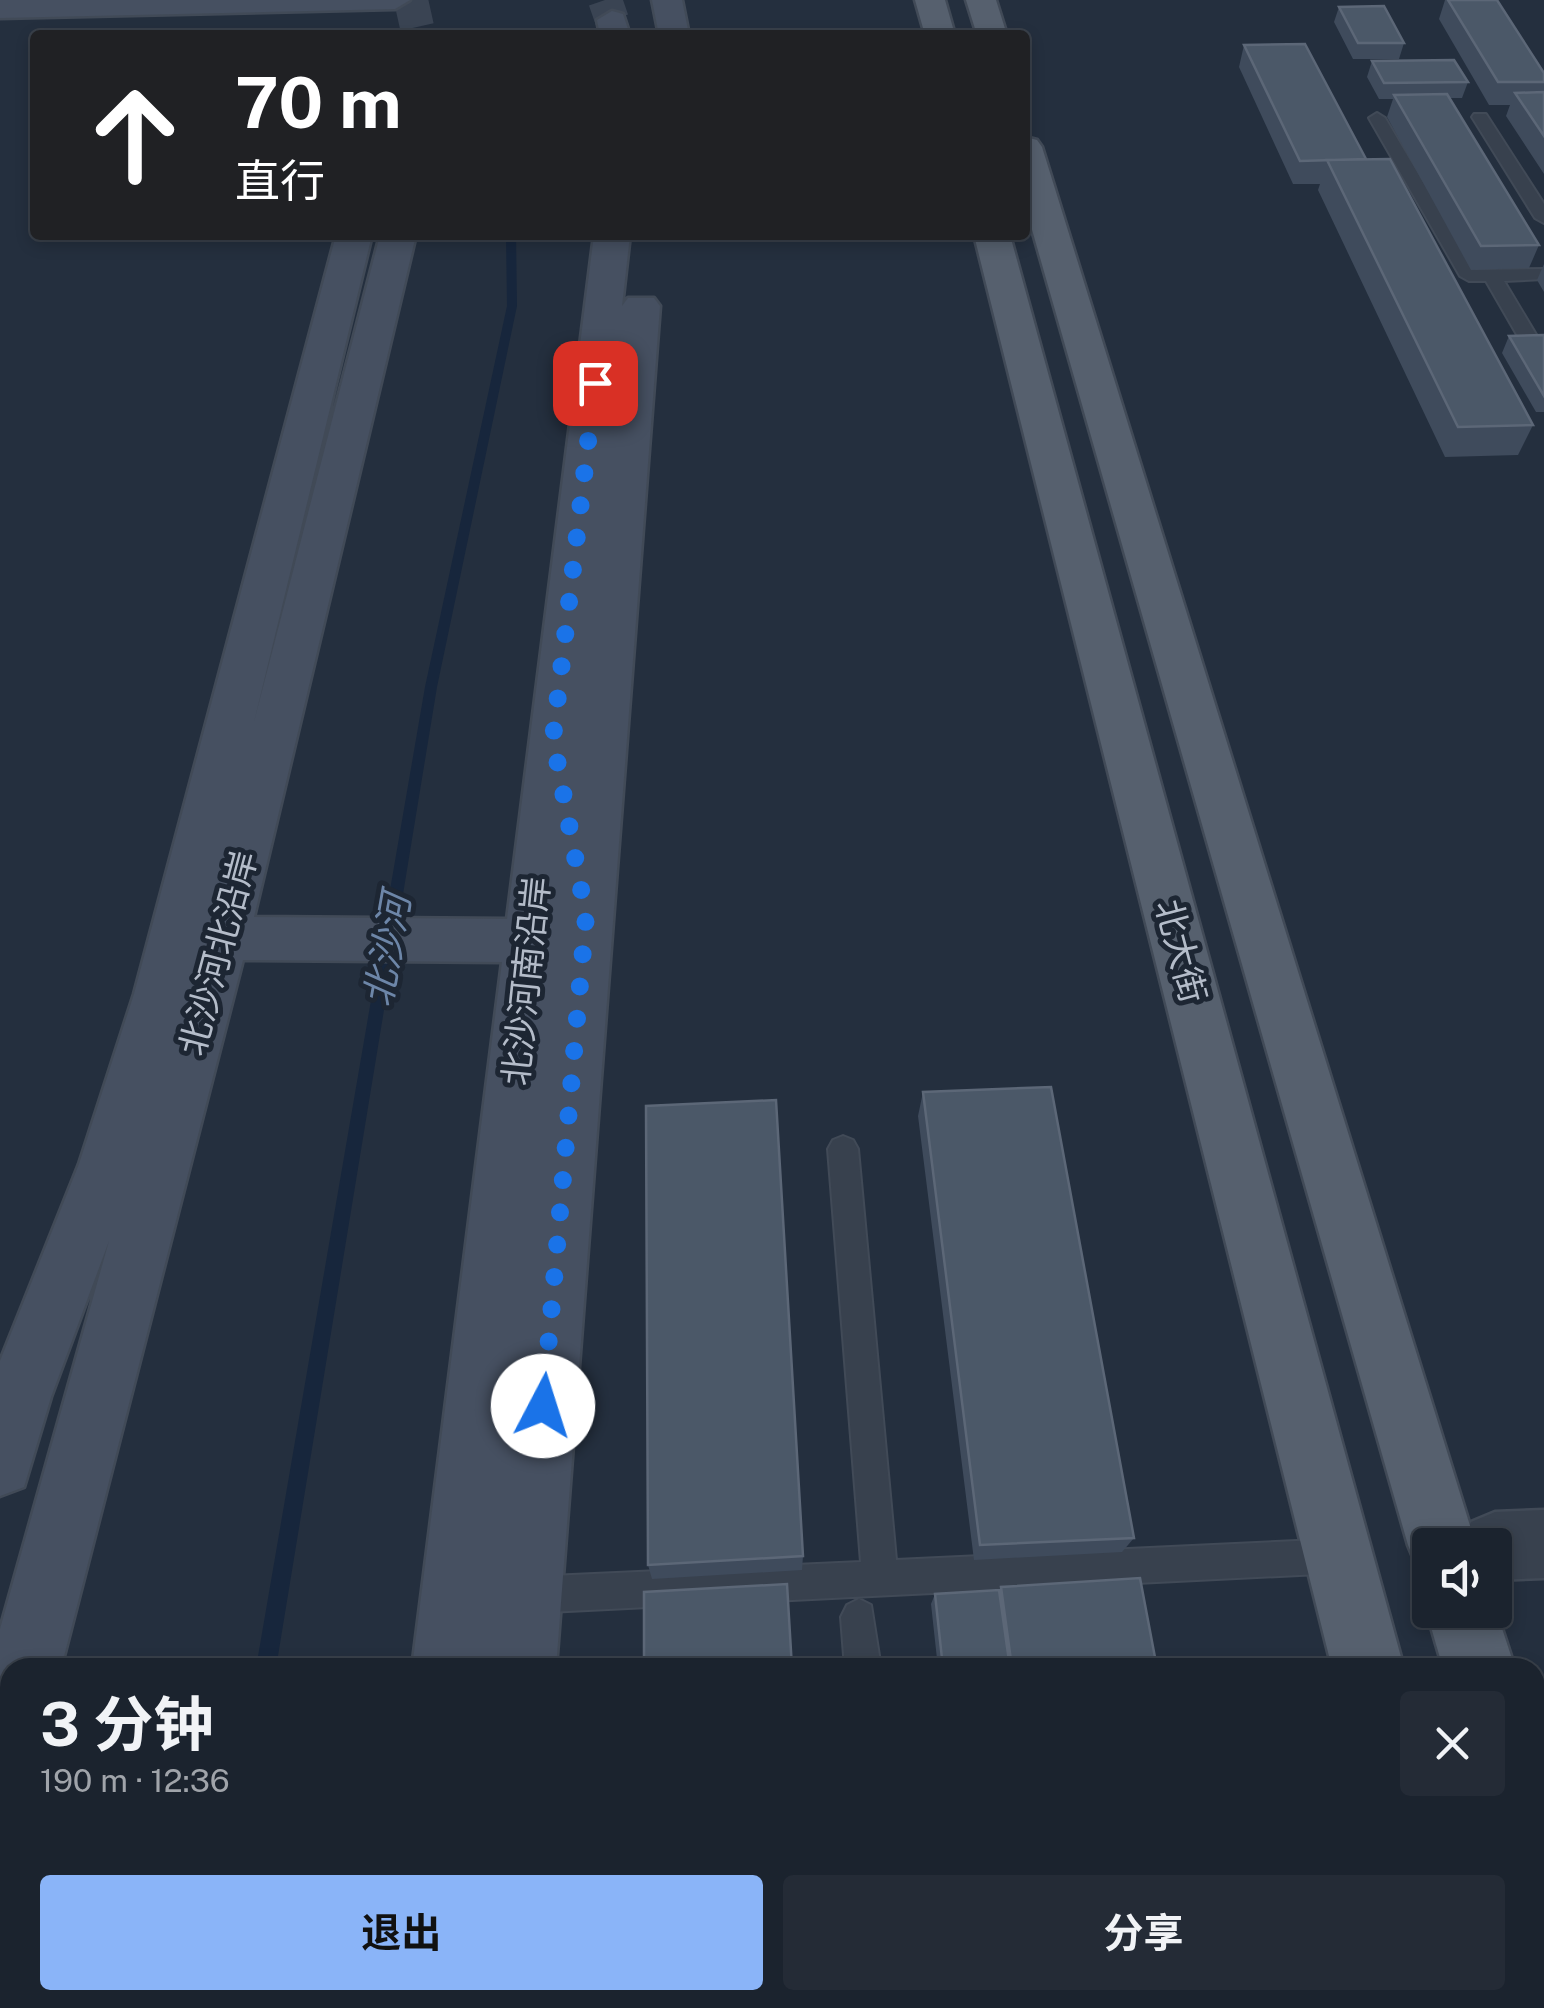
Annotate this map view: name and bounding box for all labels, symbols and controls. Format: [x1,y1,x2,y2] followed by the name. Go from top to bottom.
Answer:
[235,61,402,144] text: 70 m
[70,70,200,200] icon: ahead
[235,154,325,207] text: 直行
[553,341,638,426] pin
[568,356,623,411] icon: arrive
[171,846,265,1060] street label: 北沙河北沿岸
[495,874,557,1088] street label: 北沙河南沿岸
[355,883,420,1010] water label: 北沙河
[1148,895,1214,1007] street label: 北大街
[491,1354,595,1458] position arrow
[1412,1528,1512,1628] map controls
[1412,1528,1512,1628] button: sound
[40,1689,213,1760] text: 3 分钟
[1400,1691,1505,1796] button: close
[40,1762,230,1799] text: 190 m · 12:36
[40,1875,763,1990] button: 退出
[783,1875,1505,1990] button: 分享

